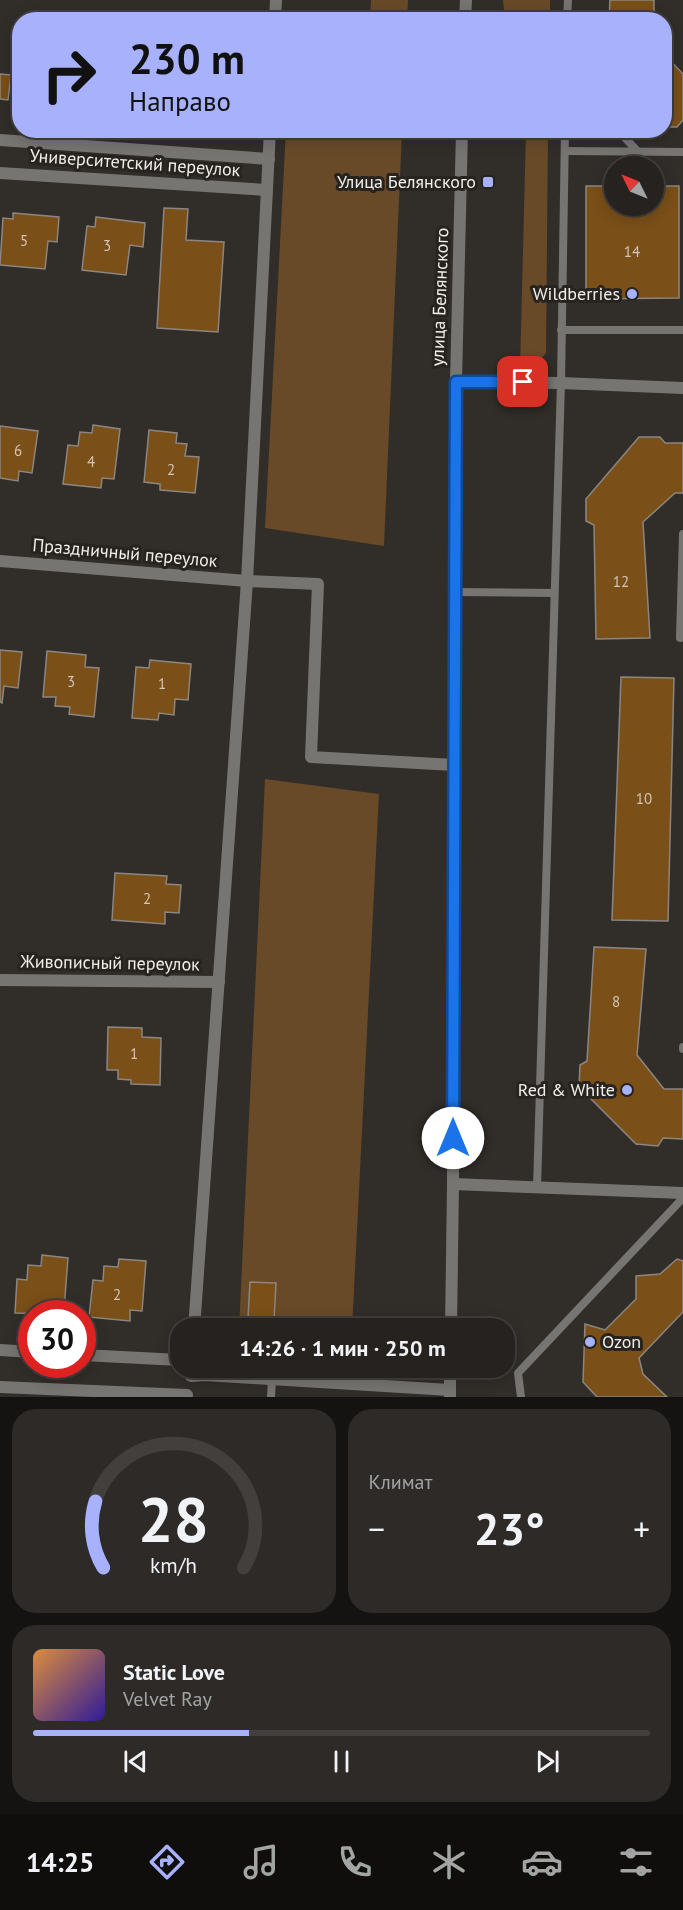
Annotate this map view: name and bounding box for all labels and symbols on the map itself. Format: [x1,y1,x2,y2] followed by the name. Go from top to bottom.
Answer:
[29,144,242,181] street label: Университетский переулок
[604,156,664,216] north arrow
[337,170,476,193] place label: Улица Белянского
[481,175,495,189] marker: Улица Белянского
[426,227,453,367] street label: улица Белянского
[20,231,28,250] house number: 5
[103,236,111,255] house number: 3
[624,242,640,261] house number: 14
[533,282,620,305] place label: Wildberries
[625,287,639,301] marker: Wildberries
[497,356,548,407] pin
[14,441,22,460] house number: 6
[87,452,95,471] house number: 4
[167,460,175,479] house number: 2
[32,533,219,572] street label: Праздничный переулок
[613,572,629,591] house number: 12
[67,672,75,691] house number: 3
[158,674,166,693] house number: 1
[636,789,652,808] house number: 10
[143,889,151,908] house number: 2
[19,949,200,976] street label: Живописный переулок
[612,992,620,1011] house number: 8
[130,1044,138,1063] house number: 1
[518,1078,615,1101] place label: Red & White
[620,1083,634,1097] marker: Red & White
[421,1106,485,1170] position arrow
[113,1285,121,1304] house number: 2
[18,1300,96,1378] speed limit sign: 30
[602,1330,641,1353] place label: Ozon
[583,1335,597,1349] marker: Ozon

